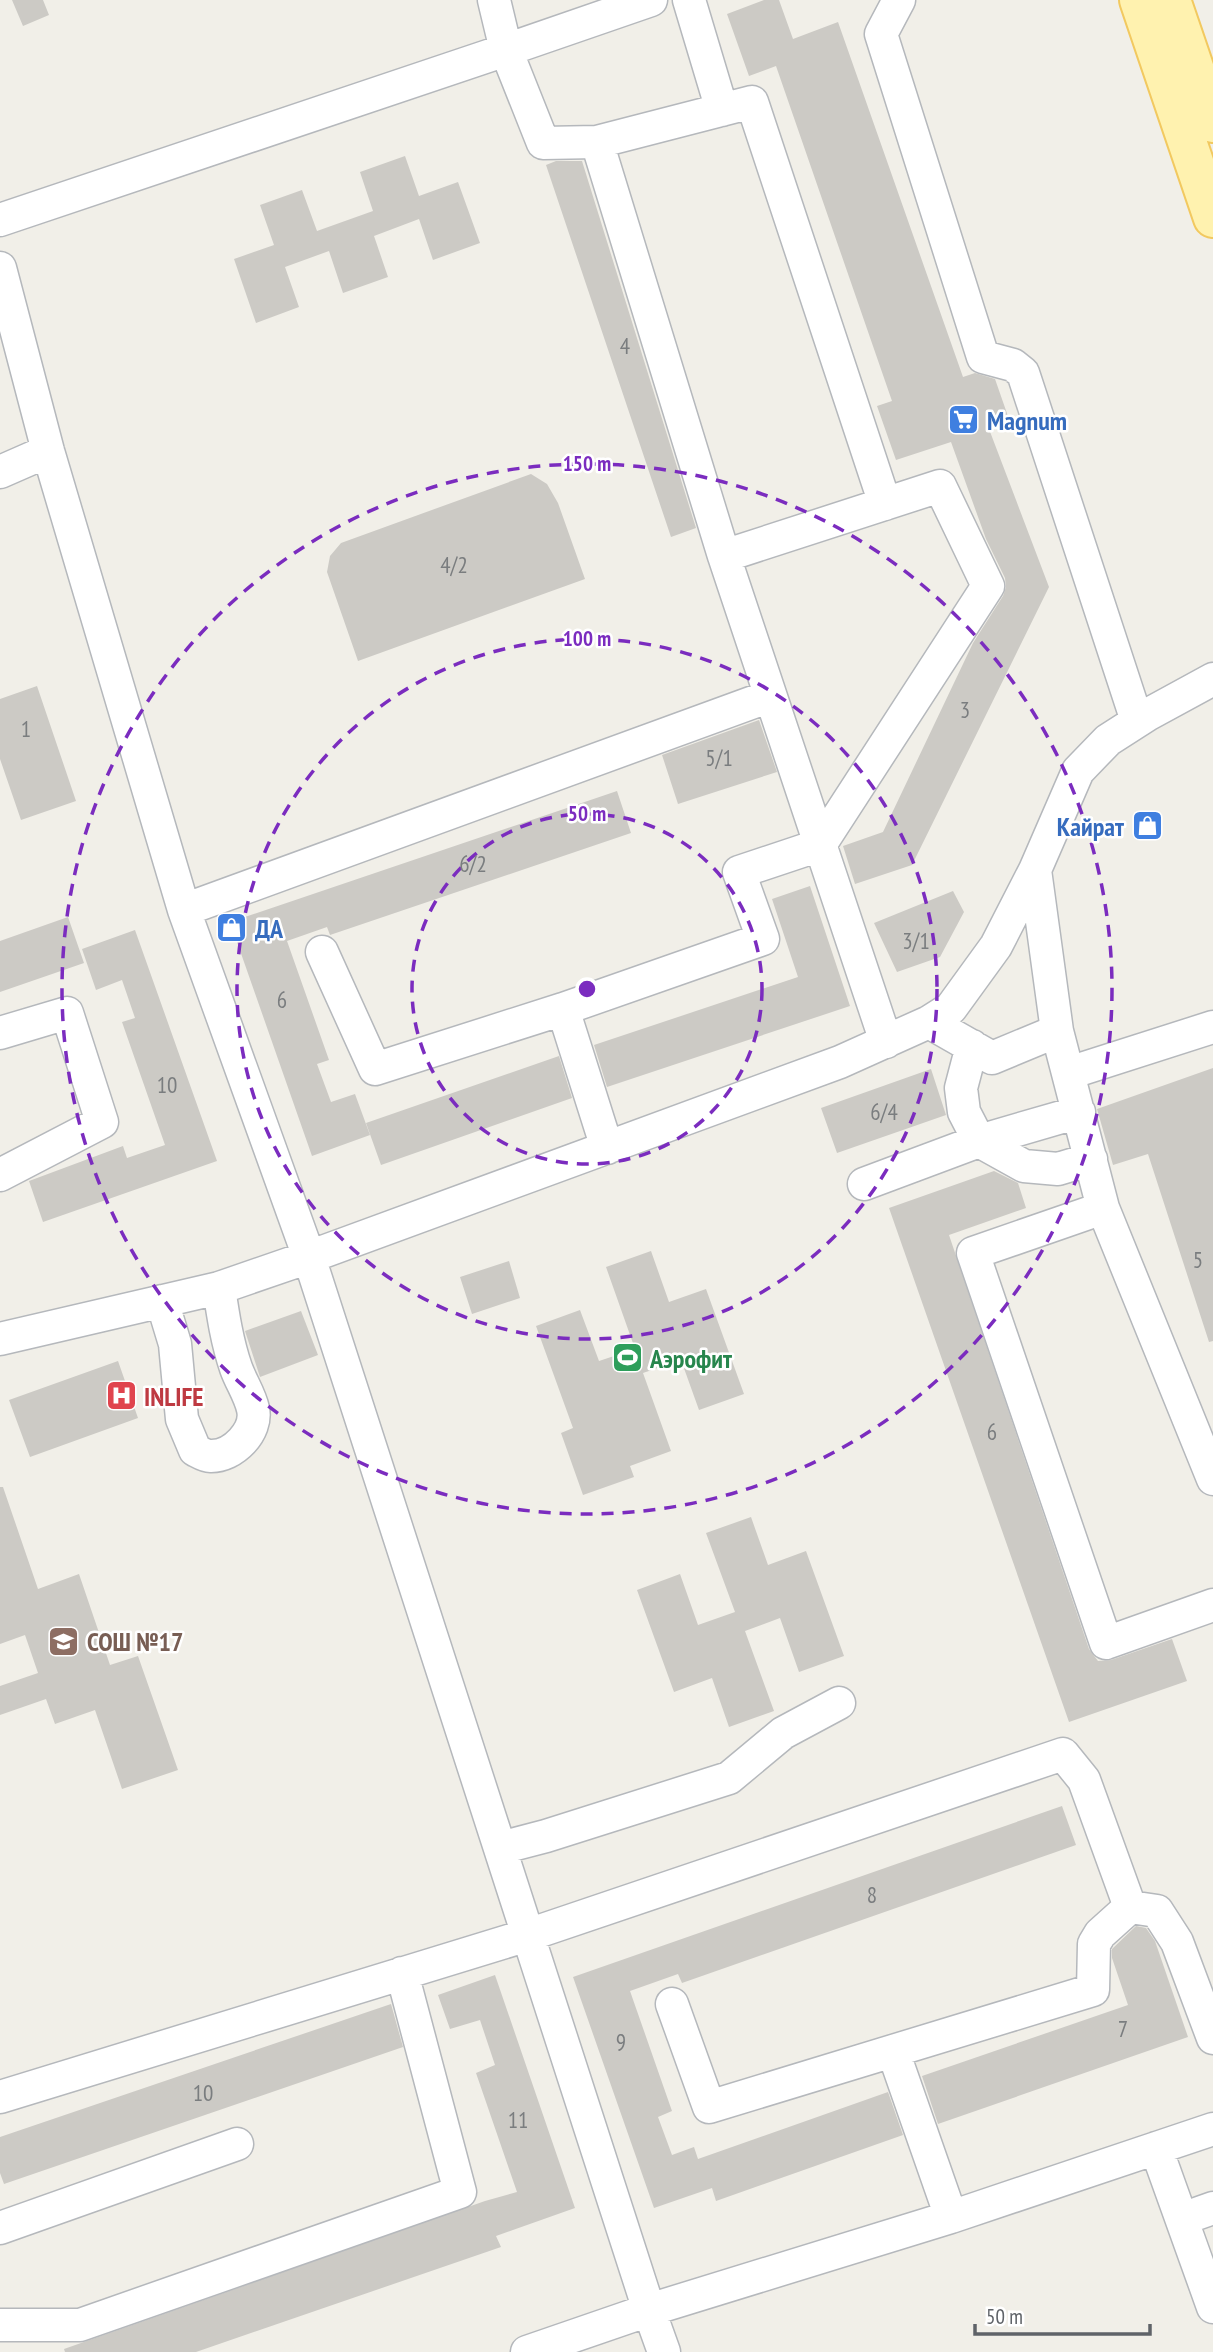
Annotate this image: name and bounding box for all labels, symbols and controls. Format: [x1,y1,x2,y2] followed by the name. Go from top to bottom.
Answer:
[620,331,630,360] house number: 4
[947,403,981,437] supermarket icon: Magnum
[987,404,1067,437] place label: Magnum
[563,450,611,477] text: 150 m
[440,550,468,579] house number: 4/2
[563,625,611,652] text: 100 m
[960,695,970,724] house number: 3
[21,714,31,743] house number: 1
[705,743,733,772] house number: 5/1
[568,800,606,827] text: 50 m
[1130,809,1164,843] shop icon: Кайрат
[1057,810,1124,843] place label: Кайрат
[459,849,487,878] house number: 6/2
[215,911,249,945] shop icon: ДА
[255,912,284,945] place label: ДА
[902,926,930,955] house number: 3/1
[575,977,599,1001] centre of rings
[277,985,287,1014] house number: 6
[157,1070,177,1099] house number: 10
[870,1097,898,1126] house number: 6/4
[1193,1245,1203,1274] house number: 5
[610,1341,644,1375] sports icon: Аэрофит
[649,1342,732,1375] place label: Аэрофит
[104,1379,138,1413] hospital icon: INLIFE
[144,1380,204,1413] place label: INLIFE
[987,1417,997,1446] house number: 6
[47,1624,81,1658] school or university icon: СОШ №17
[87,1625,183,1658] place label: СОШ №17
[867,1880,877,1909] house number: 8
[1118,2014,1128,2043] house number: 7
[616,2027,626,2056] house number: 9
[193,2078,213,2107] house number: 10
[508,2105,528,2134] house number: 11
[975,2292,1150,2336] scale bar
[986,2303,1023,2330] text: 50 m

